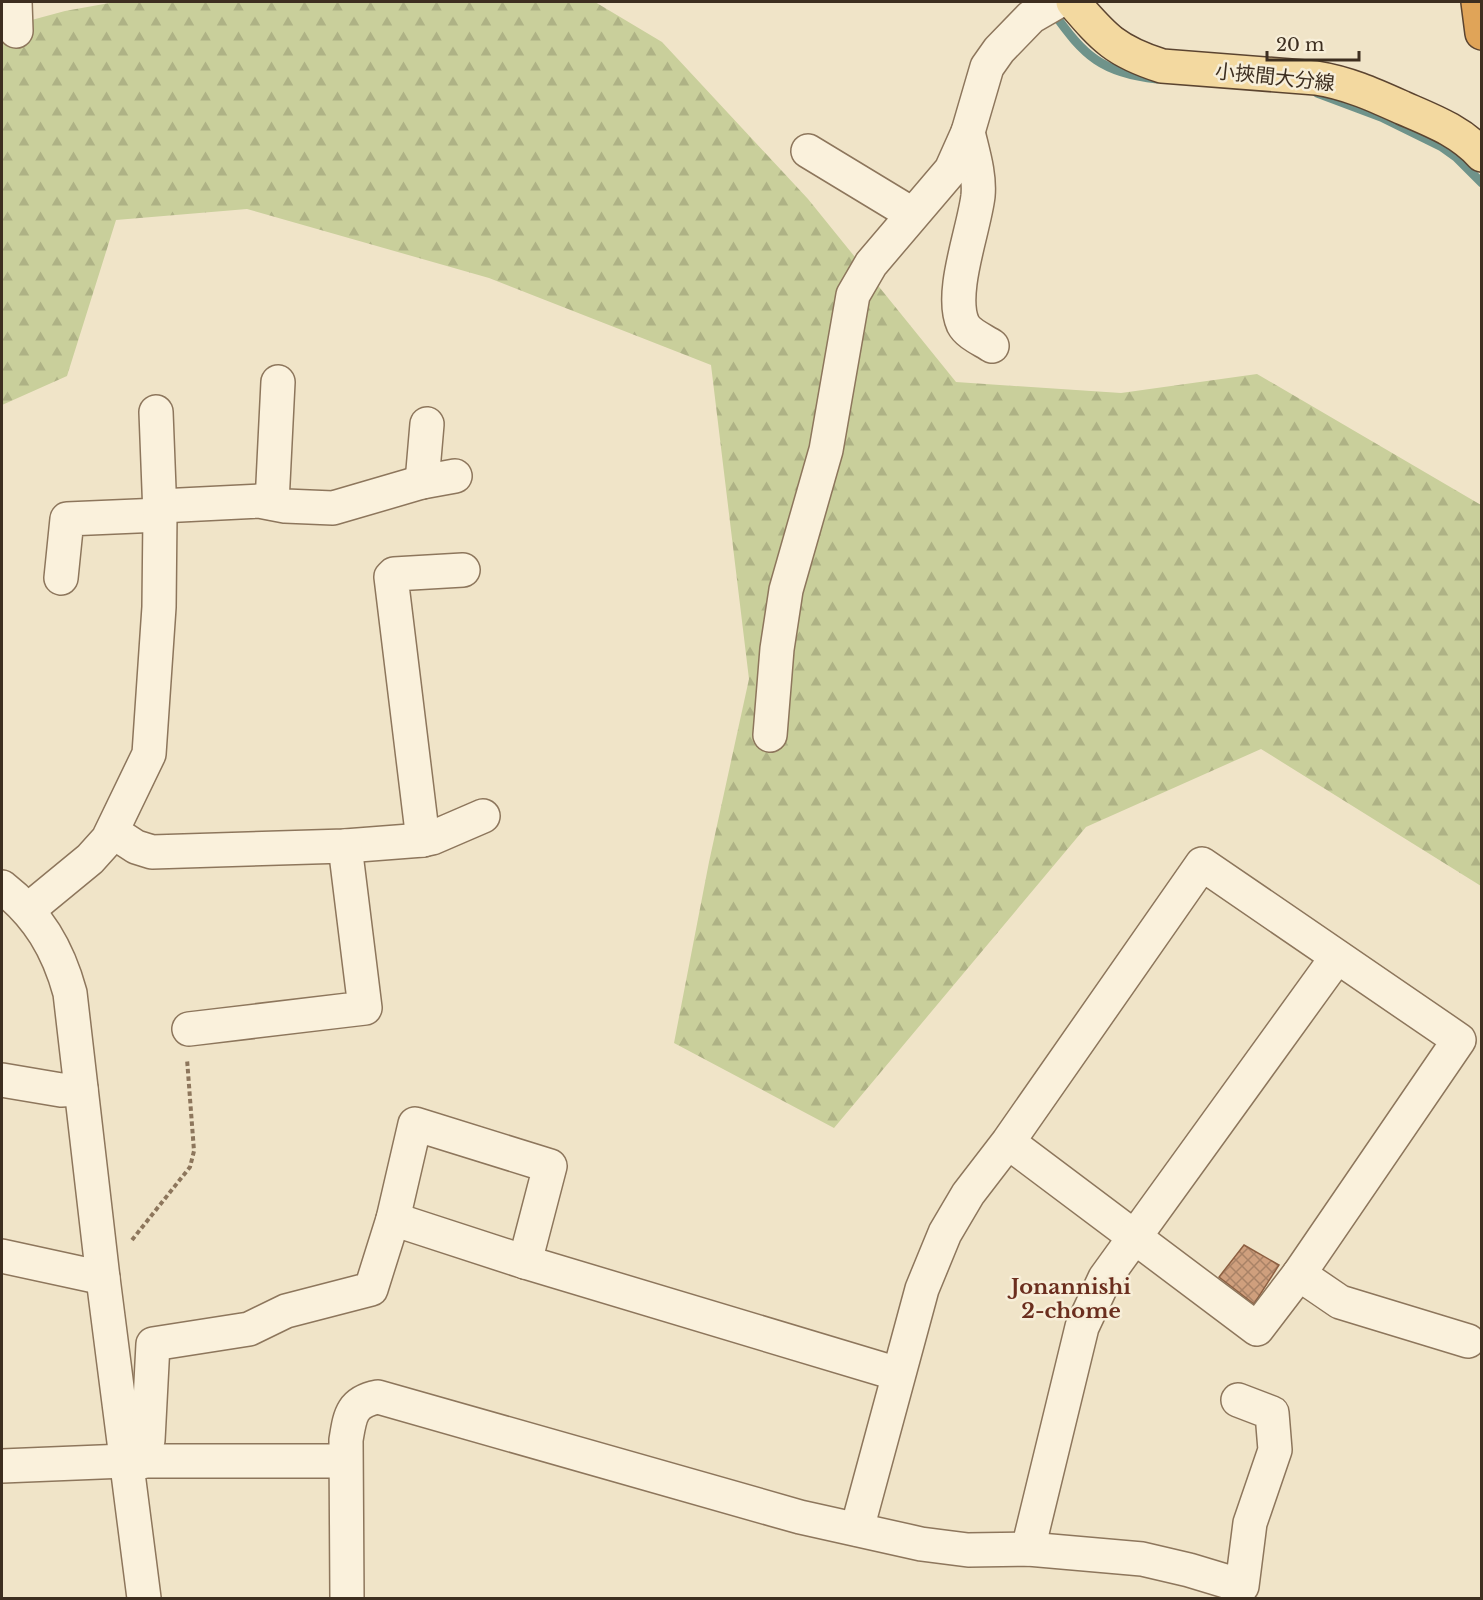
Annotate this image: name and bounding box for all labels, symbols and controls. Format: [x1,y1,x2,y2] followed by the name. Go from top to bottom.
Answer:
[1267,24,1358,62] scale bar
[1276,34,1324,56] text: 20 m
[1214,59,1336,95] street label: 小挾間大分線
[1007,1274,1131,1324] district label: Jonannishi 2-chome

